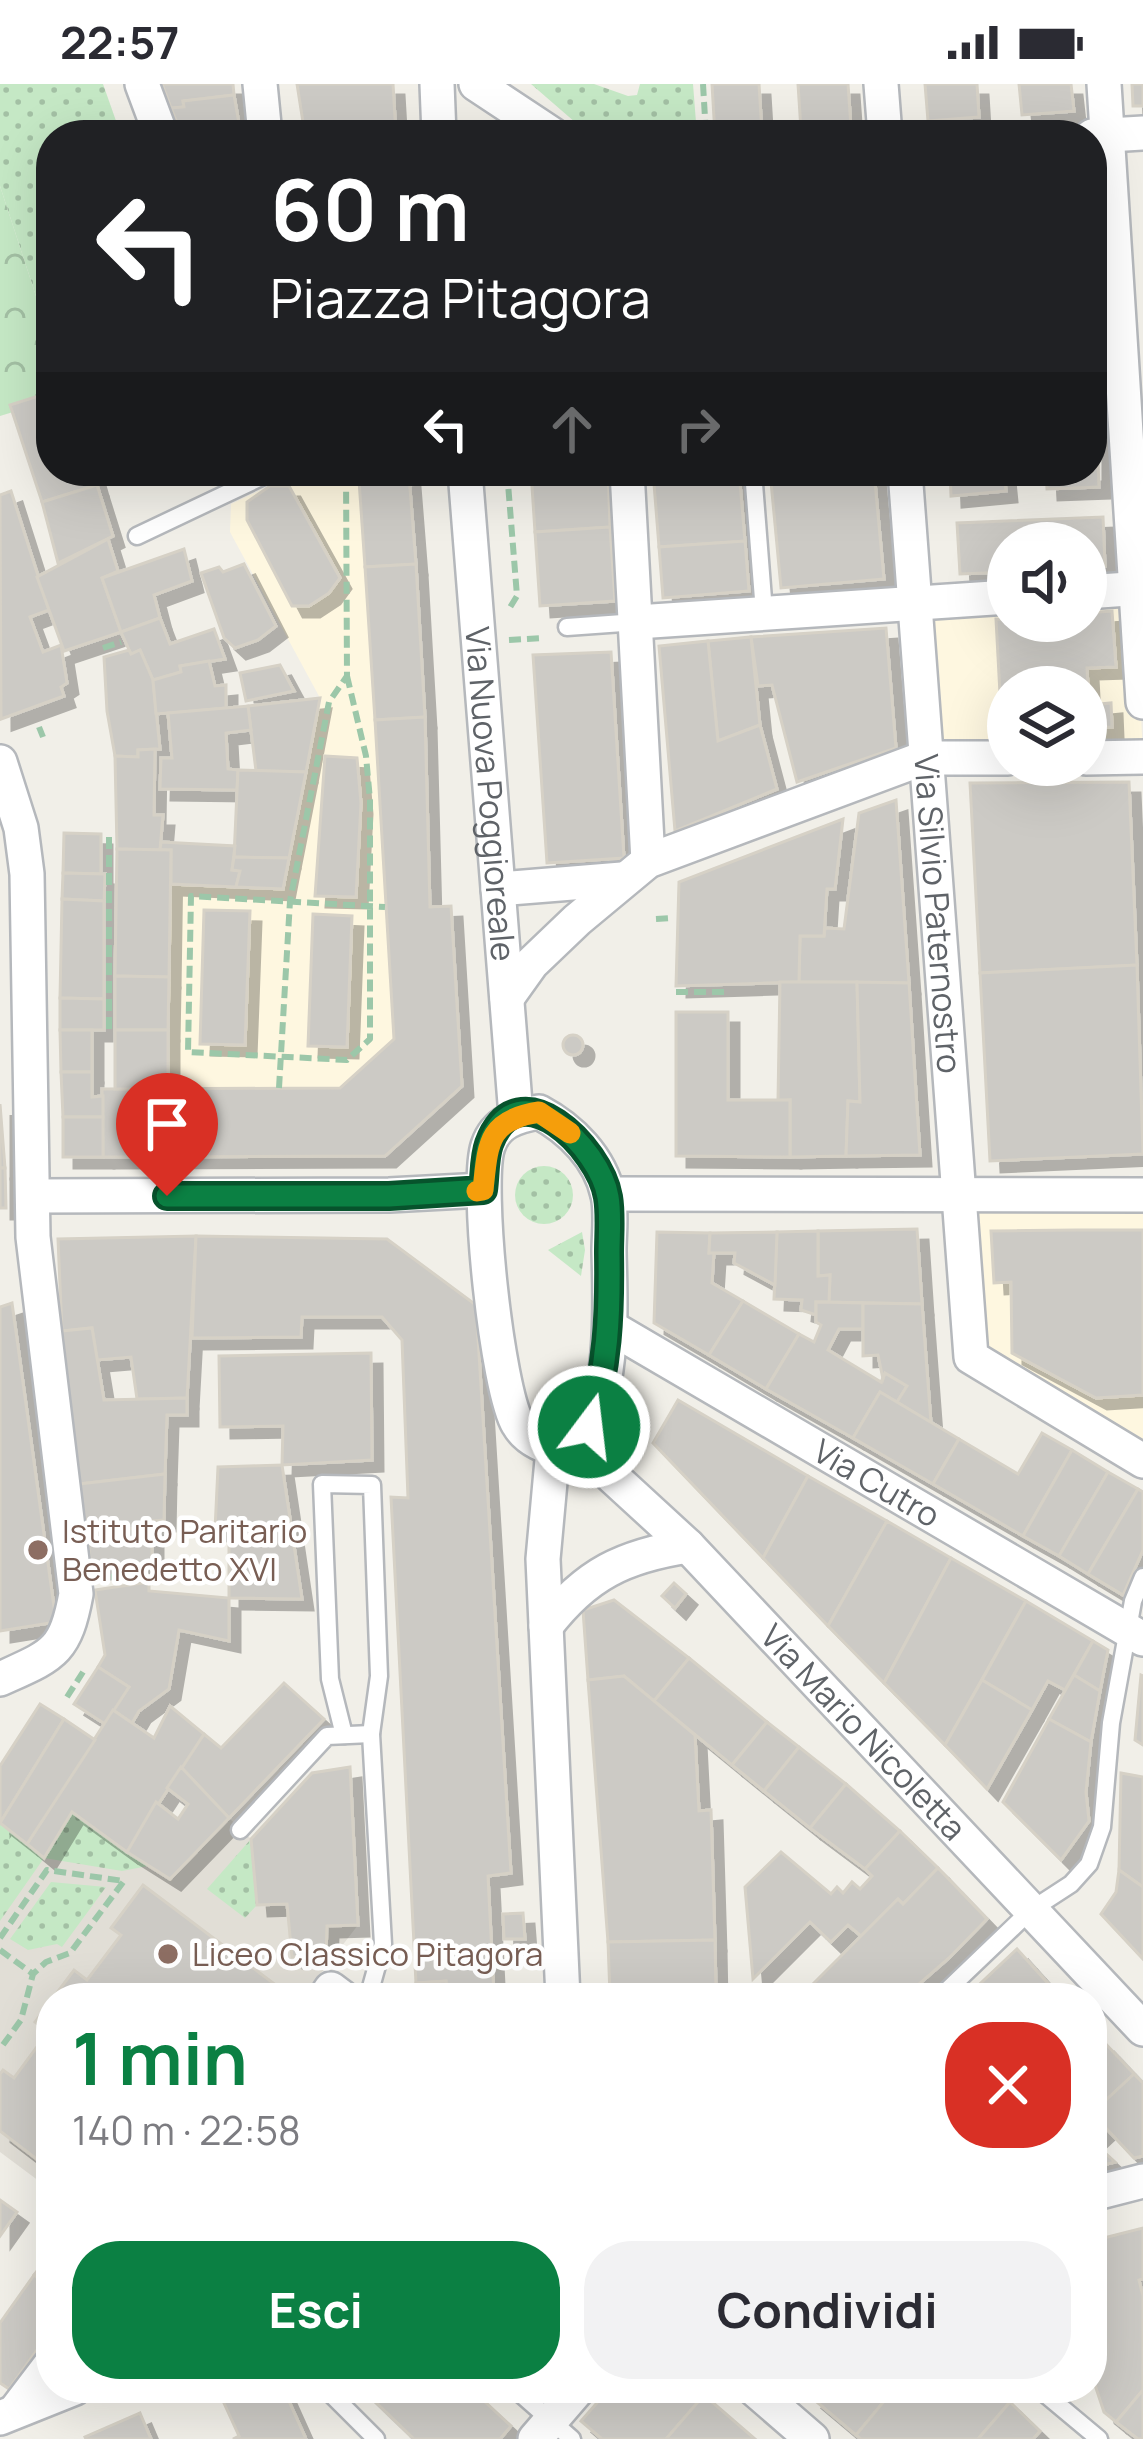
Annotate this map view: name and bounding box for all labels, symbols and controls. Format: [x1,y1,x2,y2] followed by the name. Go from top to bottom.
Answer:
[60,11,179,73] text: 22:57
[270,151,470,266] text: 60 m
[72,168,228,324] icon: left
[270,260,651,334] text: Piazza Pitagora
[413,396,479,462] icon: left
[539,396,605,462] icon: ahead
[665,396,731,462] icon: right
[987,522,1107,786] map controls
[987,522,1107,642] button: sound
[455,625,527,963] street label: Via Nuova Poggioreale
[987,666,1107,786] button: layers
[904,752,973,1075] street label: Via Silvio Paternostro
[116,1073,218,1196] pin
[134,1091,200,1157] icon: arrive
[526,1364,652,1490] position arrow
[805,1428,948,1537] street label: Via Cutro
[62,1508,307,1591] place label: Istituto Paritario Benedetto XVI
[25,1537,51,1563] marker: Istituto Paritario Benedetto XVI
[751,1614,976,1850] street label: Via Mario Nicoletta
[192,1931,543,1976] place label: Liceo Classico Pitagora
[155,1941,181,1967] marker: Liceo Classico Pitagora
[72,2008,248,2107] text: 1 min
[945,2022,1071,2148] button: close
[72,2103,301,2157] text: 140 m · 22:58
[72,2241,560,2379] button: Esci
[584,2241,1071,2379] button: Condividi

